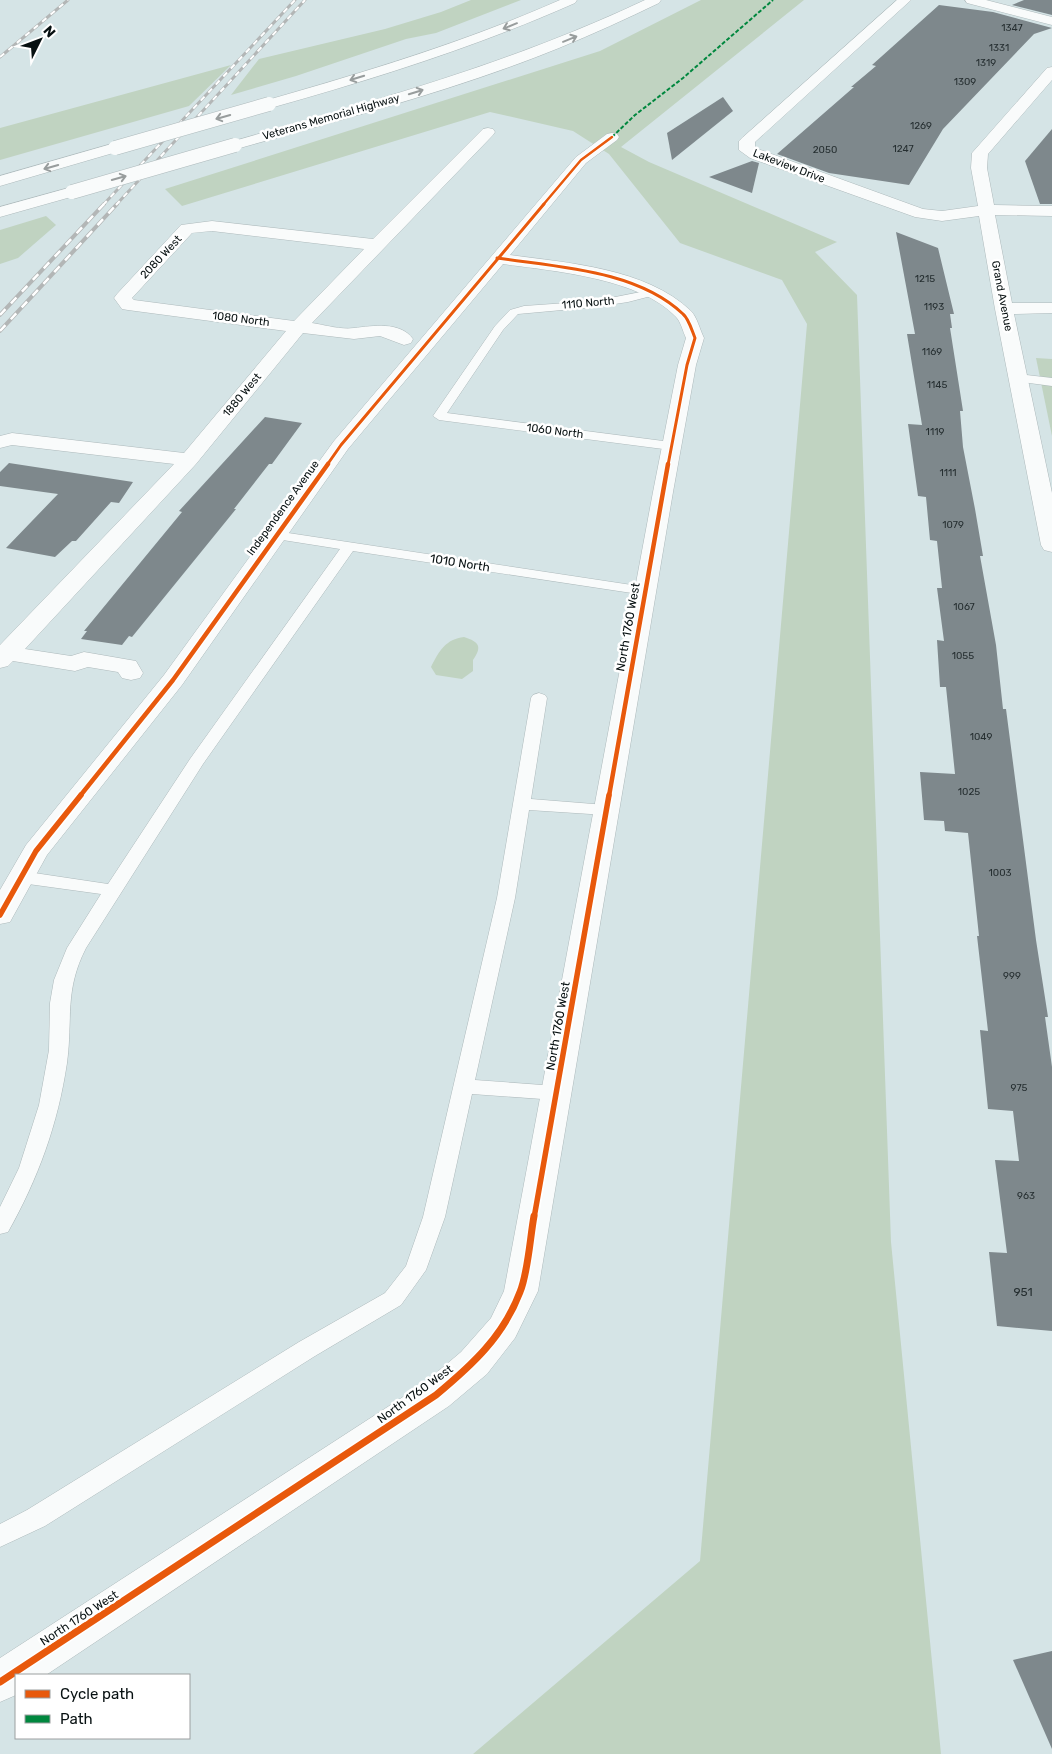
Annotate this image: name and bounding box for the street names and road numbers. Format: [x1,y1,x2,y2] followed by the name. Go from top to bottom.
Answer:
[261,91,401,143] street label: Veterans Memorial Highway
[751,146,827,186] street label: Lakeview Drive
[138,232,185,281] street label: 2080 West
[989,260,1015,332] street label: Grand Avenue
[561,294,615,312] street label: 1110 North
[212,309,270,329] street label: 1080 North
[220,370,264,419] street label: 1880 West
[526,421,584,441] street label: 1060 North
[244,458,322,558] street label: Independence Avenue
[429,551,491,575] street label: 1010 North
[613,581,643,673] street label: North 1760 West
[543,980,573,1072] street label: North 1760 West
[374,1362,456,1426] street label: North 1760 West
[37,1587,121,1648] street label: North 1760 West

